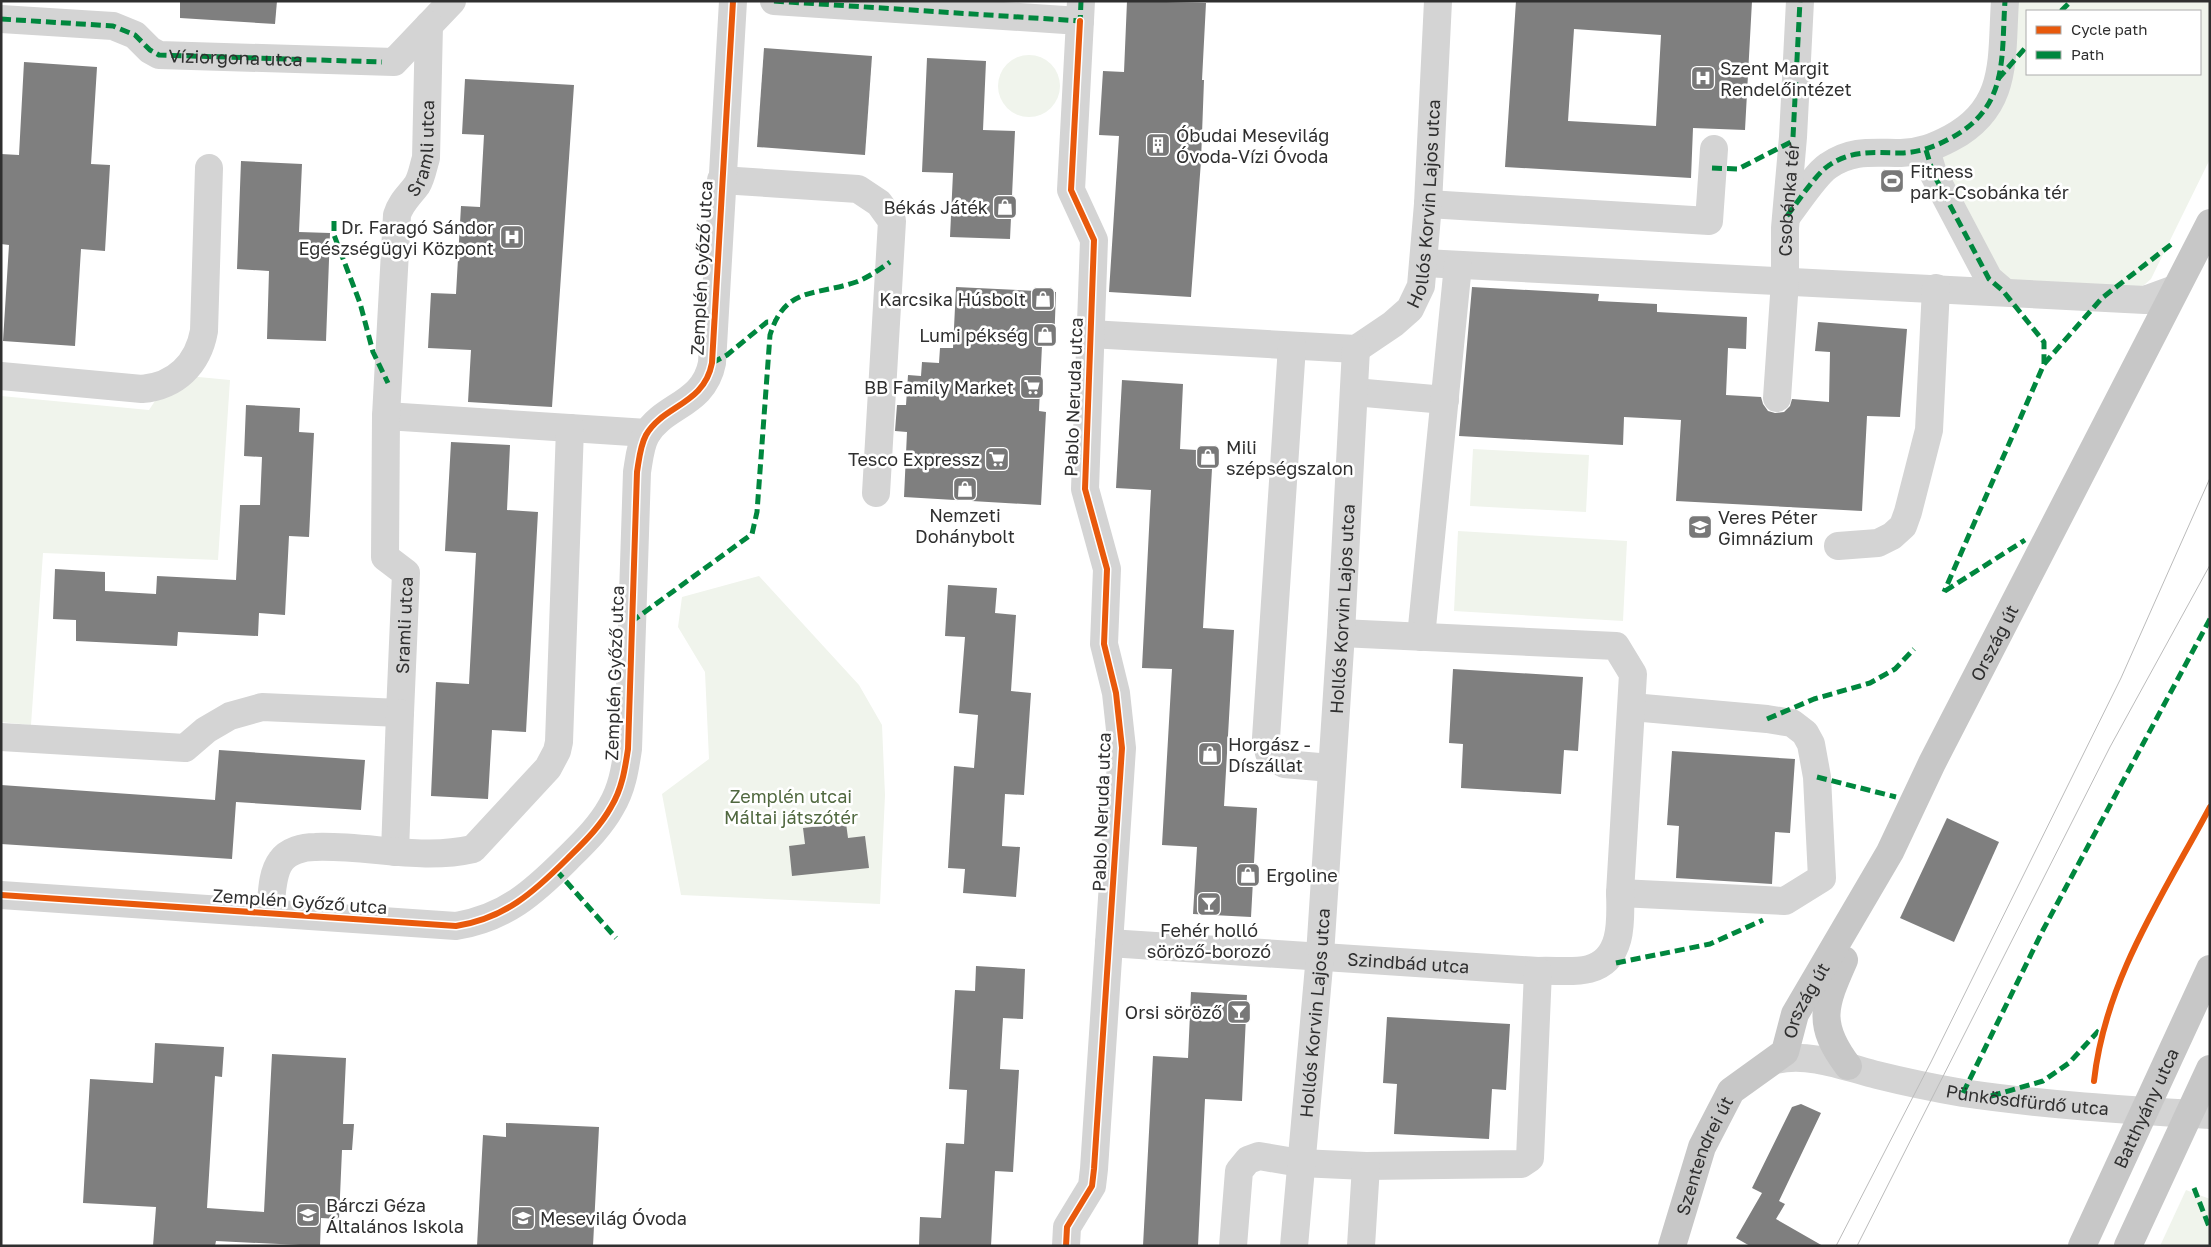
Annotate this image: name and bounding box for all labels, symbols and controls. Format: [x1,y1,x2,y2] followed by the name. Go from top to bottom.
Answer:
[2026,10,2201,75] legend
[2071,20,2147,38] text: Cycle path
[168,44,303,70] street label: Víziorgona utca
[2071,45,2104,63] text: Path
[1720,57,1852,100] place label: Szent Margit Rendelőintézet
[1690,65,1716,91] hospital icon: Szent Margit Rendelőintézet
[1401,99,1444,311] street label: Hollós Korvin Lajos utca
[401,100,438,201] street label: Sramli utca
[1176,124,1329,167] place label: Óbudai Mesevilág Óvoda-Vízi Óvoda
[1145,132,1171,158] building icon: Óbudai Mesevilág Óvoda-Vízi Óvoda
[1774,141,1803,256] street label: Csobánka tér
[1910,160,2069,203] place label: Fitness park-Csobánka tér
[1879,168,1905,194] sports icon: Fitness park-Csobánka tér
[685,180,717,356] street label: Zemplén Győző utca
[992,194,1018,220] shop icon: Békás Játék
[884,196,988,218] place label: Békás Játék
[299,216,494,259] place label: Dr. Faragó Sándor Egészségügyi Központ
[499,224,525,250] hospital icon: Dr. Faragó Sándor Egészségügyi Központ
[1030,286,1056,312] shop icon: Karcsika Húsbolt
[879,288,1026,310] place label: Karcsika Húsbolt
[1059,317,1087,477] street label: Pablo Neruda utca
[1032,322,1058,348] shop icon: Lumi pékség
[919,324,1028,346] place label: Lumi pékség
[1019,374,1045,400] supermarket icon: BB Family Market
[864,376,1014,398] place label: BB Family Market
[1226,436,1354,479] place label: Mili szépségszalon
[1195,444,1221,470] shop icon: Mili szépségszalon
[984,446,1010,472] supermarket icon: Tesco Expressz
[848,448,980,470] place label: Tesco Expressz
[952,476,978,502] shop icon: Nemzeti Dohánybolt
[1325,503,1359,714] street label: Hollós Korvin Lajos utca
[915,504,1015,547] place label: Nemzeti Dohánybolt
[1718,506,1817,549] place label: Veres Péter Gimnázium
[1687,514,1713,540] school or university icon: Veres Péter Gimnázium
[391,576,417,674] street label: Sramli utca
[600,585,628,761] street label: Zemplén Győző utca
[1965,601,2023,685] street label: Ország út
[1087,732,1115,892] street label: Pablo Neruda utca
[1228,733,1311,776] place label: Horgász - Díszállat
[1197,741,1223,767] shop icon: Horgász - Díszállat
[724,785,858,828] park label: Zemplén utcai Máltai játszótér
[1235,862,1261,888] shop icon: Ergoline
[1266,864,1338,886] place label: Ergoline
[212,884,388,918] street label: Zemplén Győző utca
[1196,891,1222,917] bar icon: Fehér holló söröző-borozó
[1295,908,1334,1119] street label: Hollós Korvin Lajos utca
[1147,919,1271,962] place label: Fehér holló söröző-borozó
[1347,948,1470,978] street label: Szindbád utca
[1778,958,1834,1041] street label: Ország út
[1226,999,1252,1025] bar icon: Orsi söröző
[1125,1001,1222,1023] place label: Orsi söröző
[2108,1044,2183,1172] street label: Batthyány utca
[1944,1079,2110,1119] street label: Pünkösdfürdő utca
[1671,1092,1737,1218] street label: Szentendrei út
[326,1194,464,1237] place label: Bárczi Géza Általános Iskola
[295,1202,321,1228] school or university icon: Bárczi Géza Általános Iskola
[510,1205,536,1231] school or university icon: Mesevilág Óvoda
[540,1207,687,1229] place label: Mesevilág Óvoda

